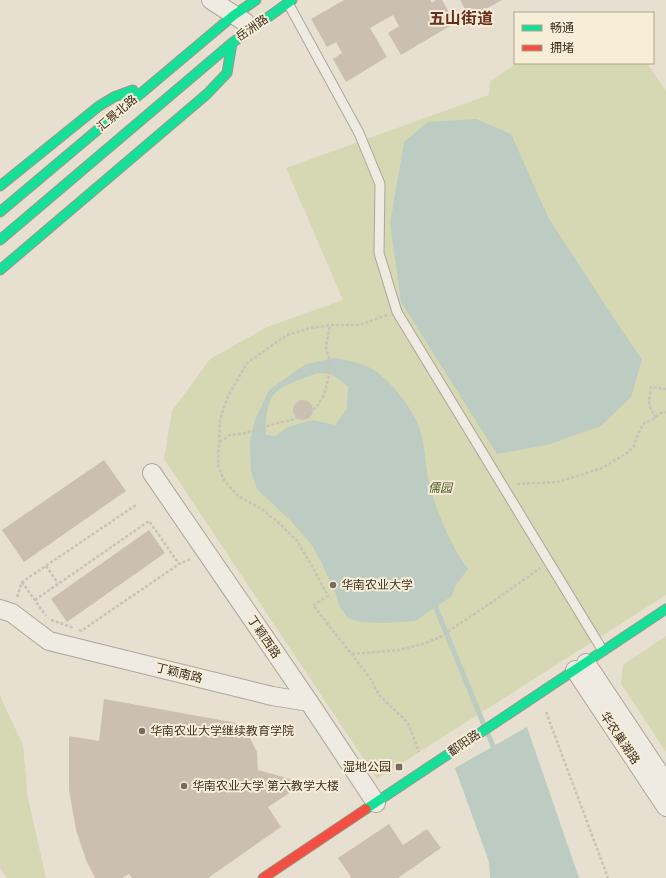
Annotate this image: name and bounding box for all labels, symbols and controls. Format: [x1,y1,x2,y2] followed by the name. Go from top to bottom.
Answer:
[429,9,493,28] district label: 五山街道
[233,12,271,44] street label: 岳洲路
[514,12,654,64] legend
[550,21,574,35] text: 畅通
[550,41,574,55] text: 拥堵
[94,92,140,134] street label: 汇景北路
[428,481,454,495] park label: 儒园
[341,578,413,592] place label: 华南农业大学
[328,580,338,590] marker: 华南农业大学
[245,613,283,661] street label: 丁颖西路
[154,660,204,686] street label: 丁颖南路
[597,709,643,767] street label: 华农巢湖路
[150,724,294,738] place label: 华南农业大学继续教育学院
[137,726,147,736] marker: 华南农业大学继续教育学院
[445,727,483,759] street label: 鄱阳路
[343,760,391,774] place label: 湿地公园
[394,762,404,772] marker: 湿地公园
[192,779,339,793] place label: 华南农业大学 第六教学大楼
[179,781,189,791] marker: 华南农业大学 第六教学大楼

